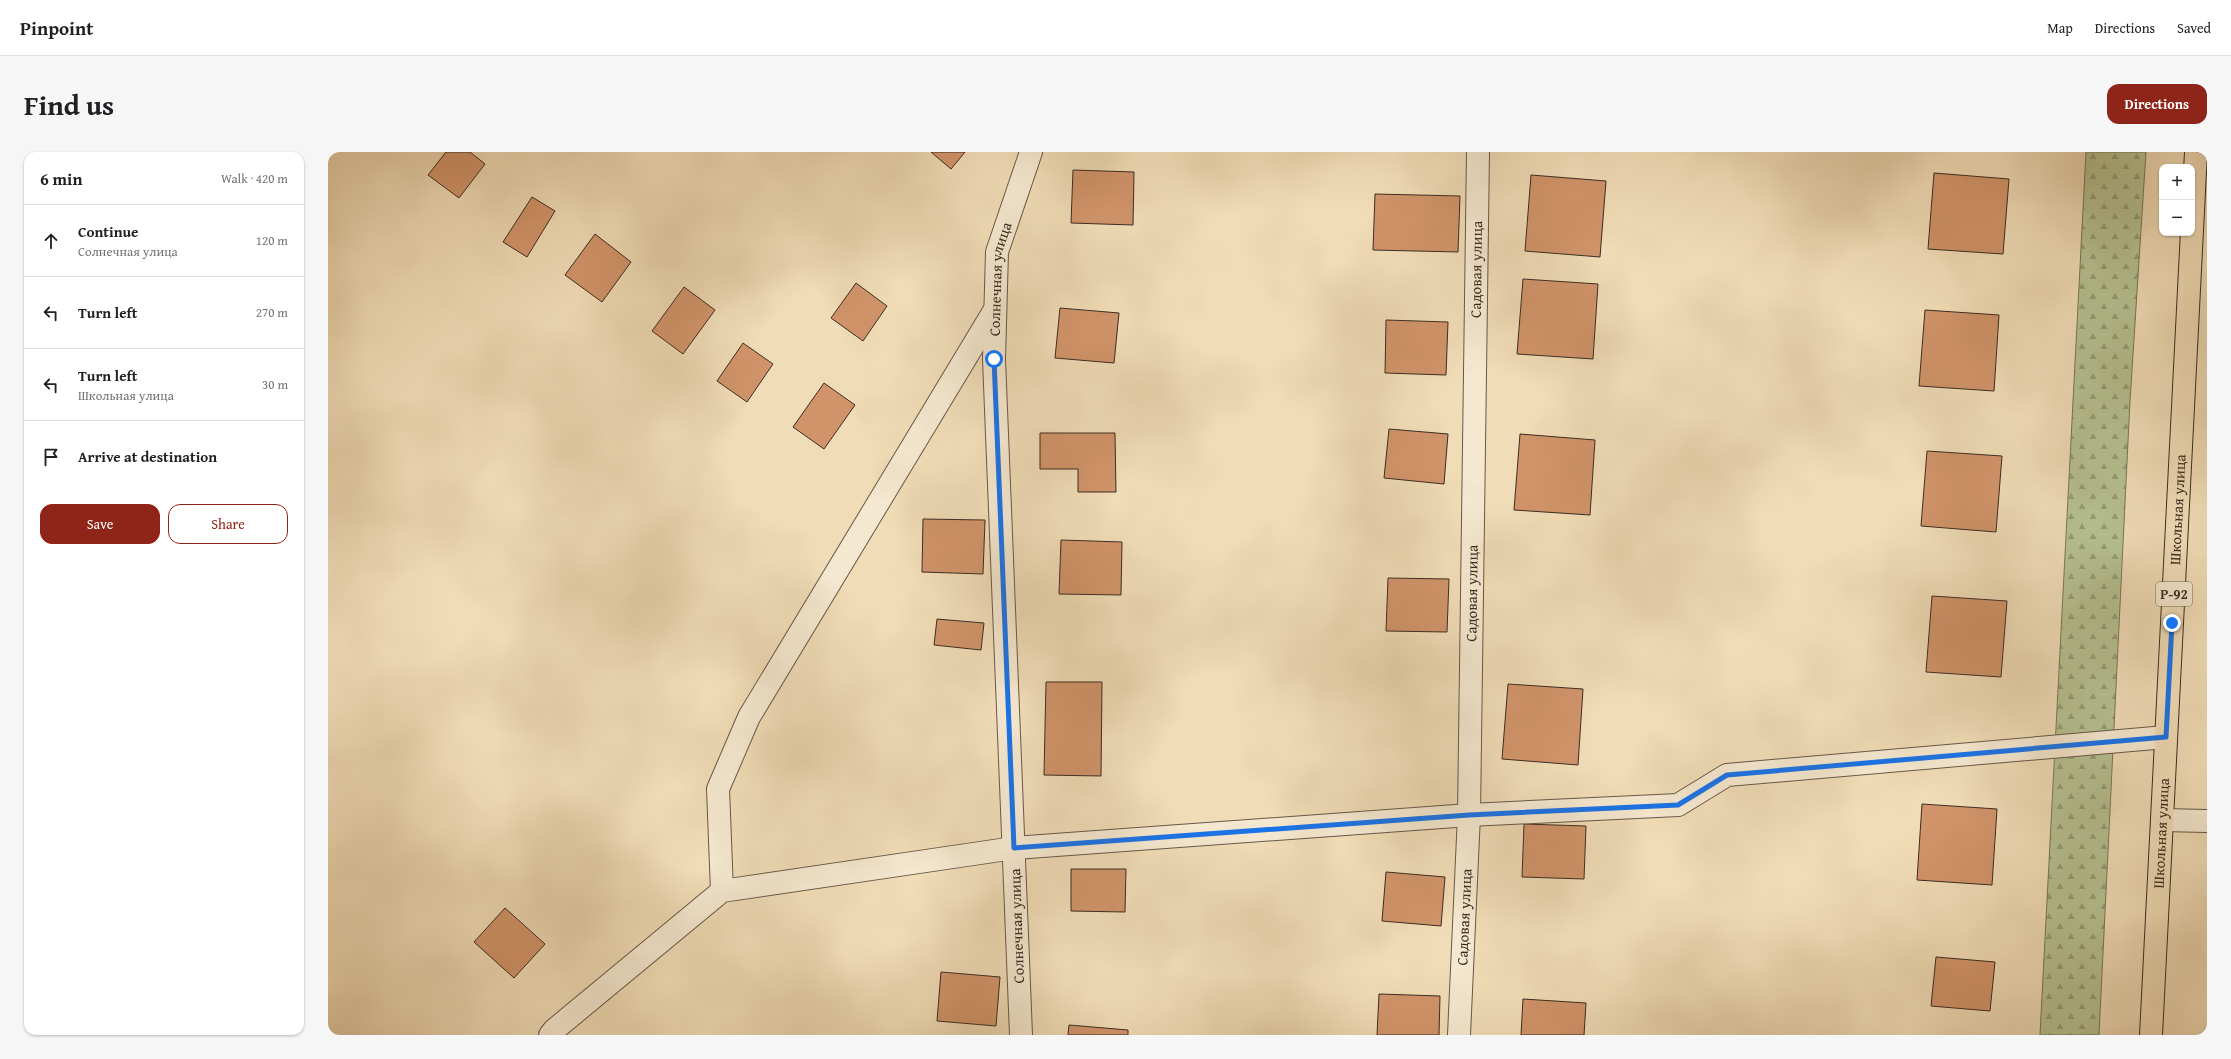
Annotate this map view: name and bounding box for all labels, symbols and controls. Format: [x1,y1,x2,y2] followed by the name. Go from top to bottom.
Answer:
[20,14,93,42] text: Pinpoint
[2047,18,2073,38] text: Map
[2095,18,2155,38] text: Directions
[2177,18,2211,38] text: Saved
[24,84,114,125] text: Find us
[2107,84,2207,124] button: Directions
[2159,164,2195,236] map controls
[2159,164,2195,200] button: +
[40,166,82,191] text: 6 min
[221,169,288,188] text: Walk · 420 m
[2159,200,2195,236] button: −
[984,218,1017,336] street label: Солнечная улица
[1465,220,1487,318] street label: Садовая улица
[78,221,139,242] text: Continue
[40,230,62,252] icon: ahead
[256,231,288,250] text: 120 m
[78,242,178,261] text: Солнечная улица
[40,302,62,324] icon: left
[78,302,137,323] text: Turn left
[256,303,288,322] text: 270 m
[985,350,1003,368] route start
[78,365,137,386] text: Turn left
[40,374,62,396] icon: left
[262,375,288,394] text: 30 m
[78,386,174,405] text: Школьная улица
[40,446,62,468] icon: arrive
[78,446,217,467] text: Arrive at destination
[2164,453,2191,565] street label: Школьная улица
[40,504,160,544] button: Save
[168,504,288,544] button: Share
[1460,544,1483,642] street label: Садовая улица
[2156,582,2192,606] road number: Р-92
[2163,614,2181,632] route end
[2147,777,2174,889] street label: Школьная улица
[1004,867,1029,984] street label: Солнечная улица
[1451,867,1477,966] street label: Садовая улица

